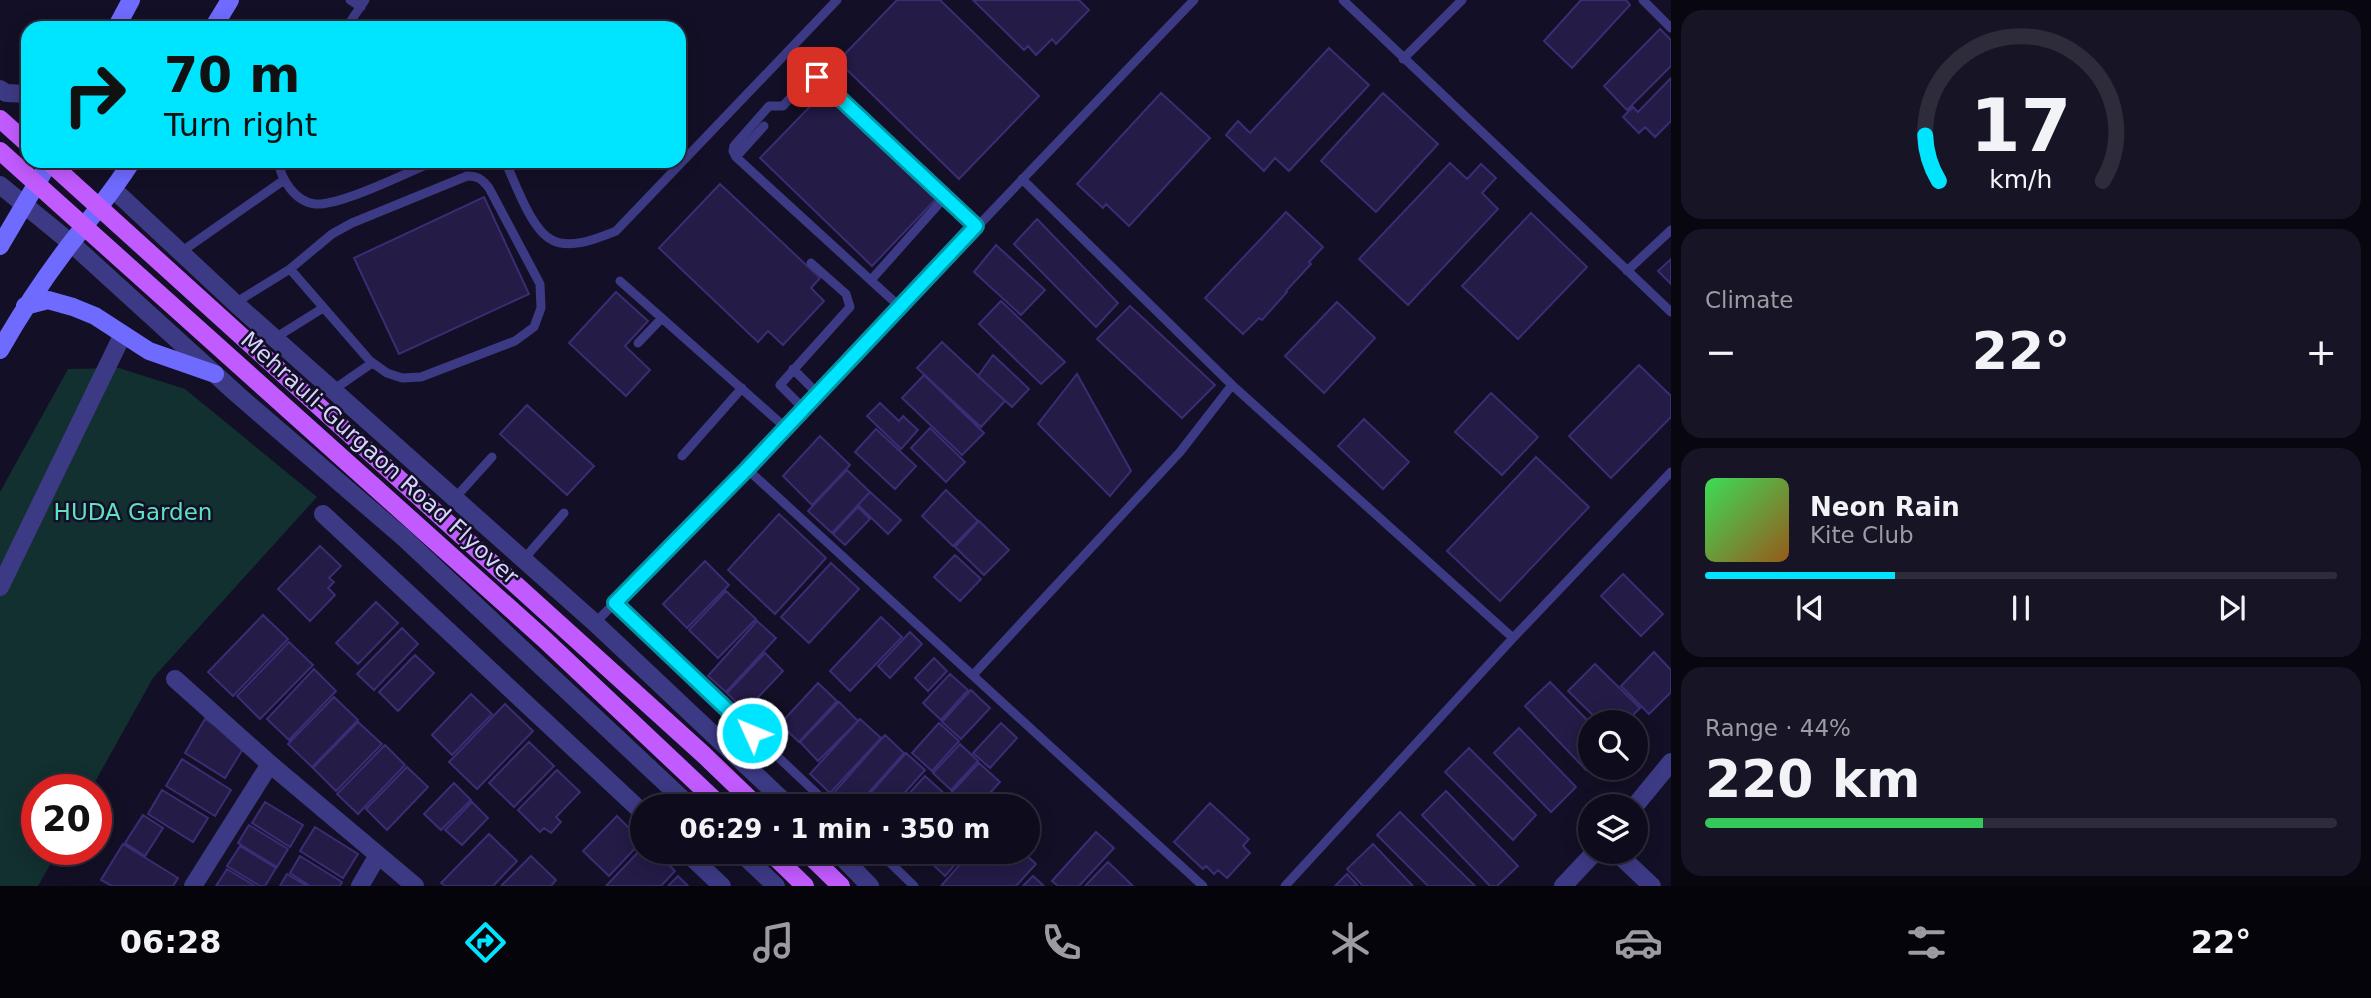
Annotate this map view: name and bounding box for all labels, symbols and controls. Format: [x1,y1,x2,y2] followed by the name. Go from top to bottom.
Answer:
[164,47,300,104] text: 70 m
[787,47,847,107] pin
[49,49,140,140] icon: right
[798,58,836,96] icon: arrive
[1970,83,2072,168] text: 17
[164,106,317,144] text: Turn right
[1989,164,2053,193] text: km/h
[1705,287,1794,313] text: Climate
[1972,321,2070,381] text: 22°
[236,326,524,590] street label: Mehrauli-Gurgaon Road Flyover
[1705,330,1737,374] text: −
[2305,330,2337,374] text: +
[1810,492,1960,522] text: Neon Rain
[54,499,212,525] park label: HUDA Garden
[1810,522,1914,548] text: Kite Club
[1791,589,1829,627] icon: previous
[2002,589,2040,627] icon: pause
[2213,589,2251,627] icon: next
[715,696,789,770] position arrow
[1578,710,1648,864] map controls
[1578,710,1648,780] button: search
[1705,715,1851,741] text: Range · 44%
[1705,749,1920,809] text: 220 km
[21,774,112,865] speed limit sign: 20
[1578,794,1648,864] button: layers
[680,814,990,844] text: 06:29 · 1 min · 350 m
[461,918,510,967] icon: directions
[749,918,798,967] icon: music
[1037,918,1086,967] icon: phone
[1326,918,1375,967] icon: climate
[1614,918,1663,967] icon: car
[1902,918,1951,967] icon: filters
[120,923,222,961] text: 06:28
[2191,923,2251,961] text: 22°

